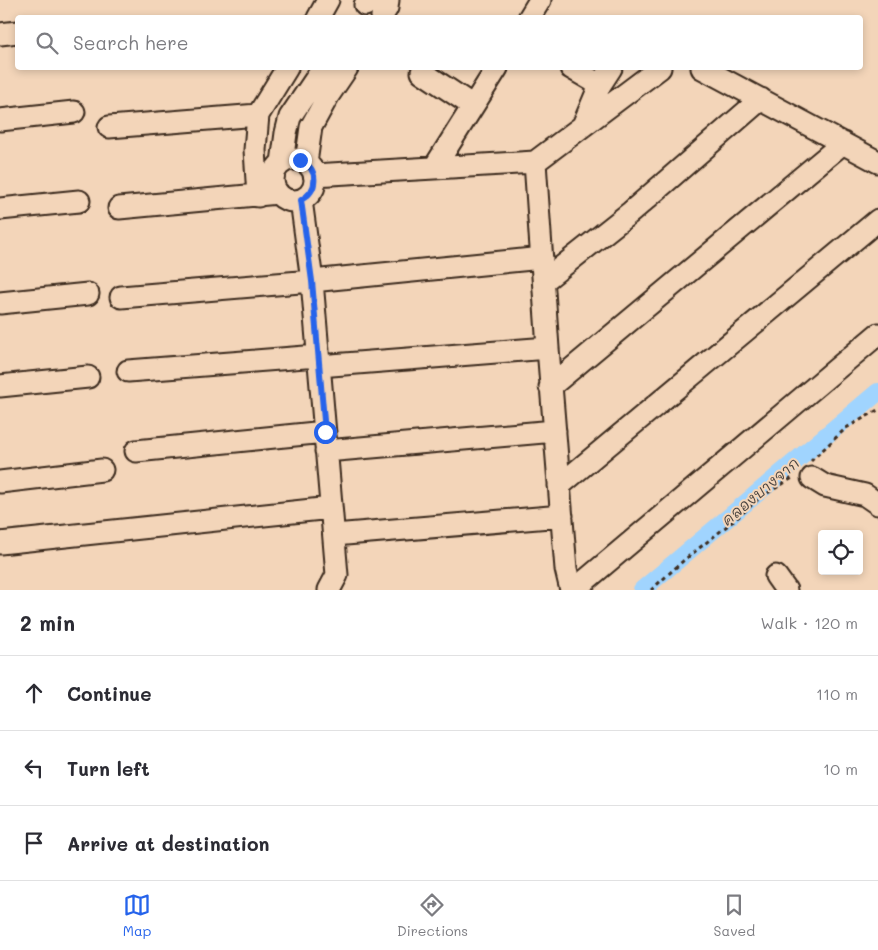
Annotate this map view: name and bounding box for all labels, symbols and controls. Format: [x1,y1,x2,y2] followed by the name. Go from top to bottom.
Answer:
[15,15,863,70] search box
[33,29,61,57] icon: search
[73,30,189,55] text: Search here
[289,149,312,172] route end
[314,421,337,444] route start
[717,453,803,529] water label: คลองบางจาก
[818,530,863,575] map controls
[818,530,863,575] button: locate
[20,609,75,636] text: 2 min
[760,612,858,633] text: Walk · 120 m
[20,679,48,707] icon: ahead
[67,681,152,706] text: Continue
[816,683,858,704] text: 110 m
[20,754,48,782] icon: left
[67,756,150,781] text: Turn left
[823,758,858,779] text: 10 m
[20,829,48,857] icon: arrive
[67,831,270,856] text: Arrive at destination
[123,891,151,940] tab: Map
[397,891,468,940] tab: Directions
[714,891,755,940] tab: Saved

